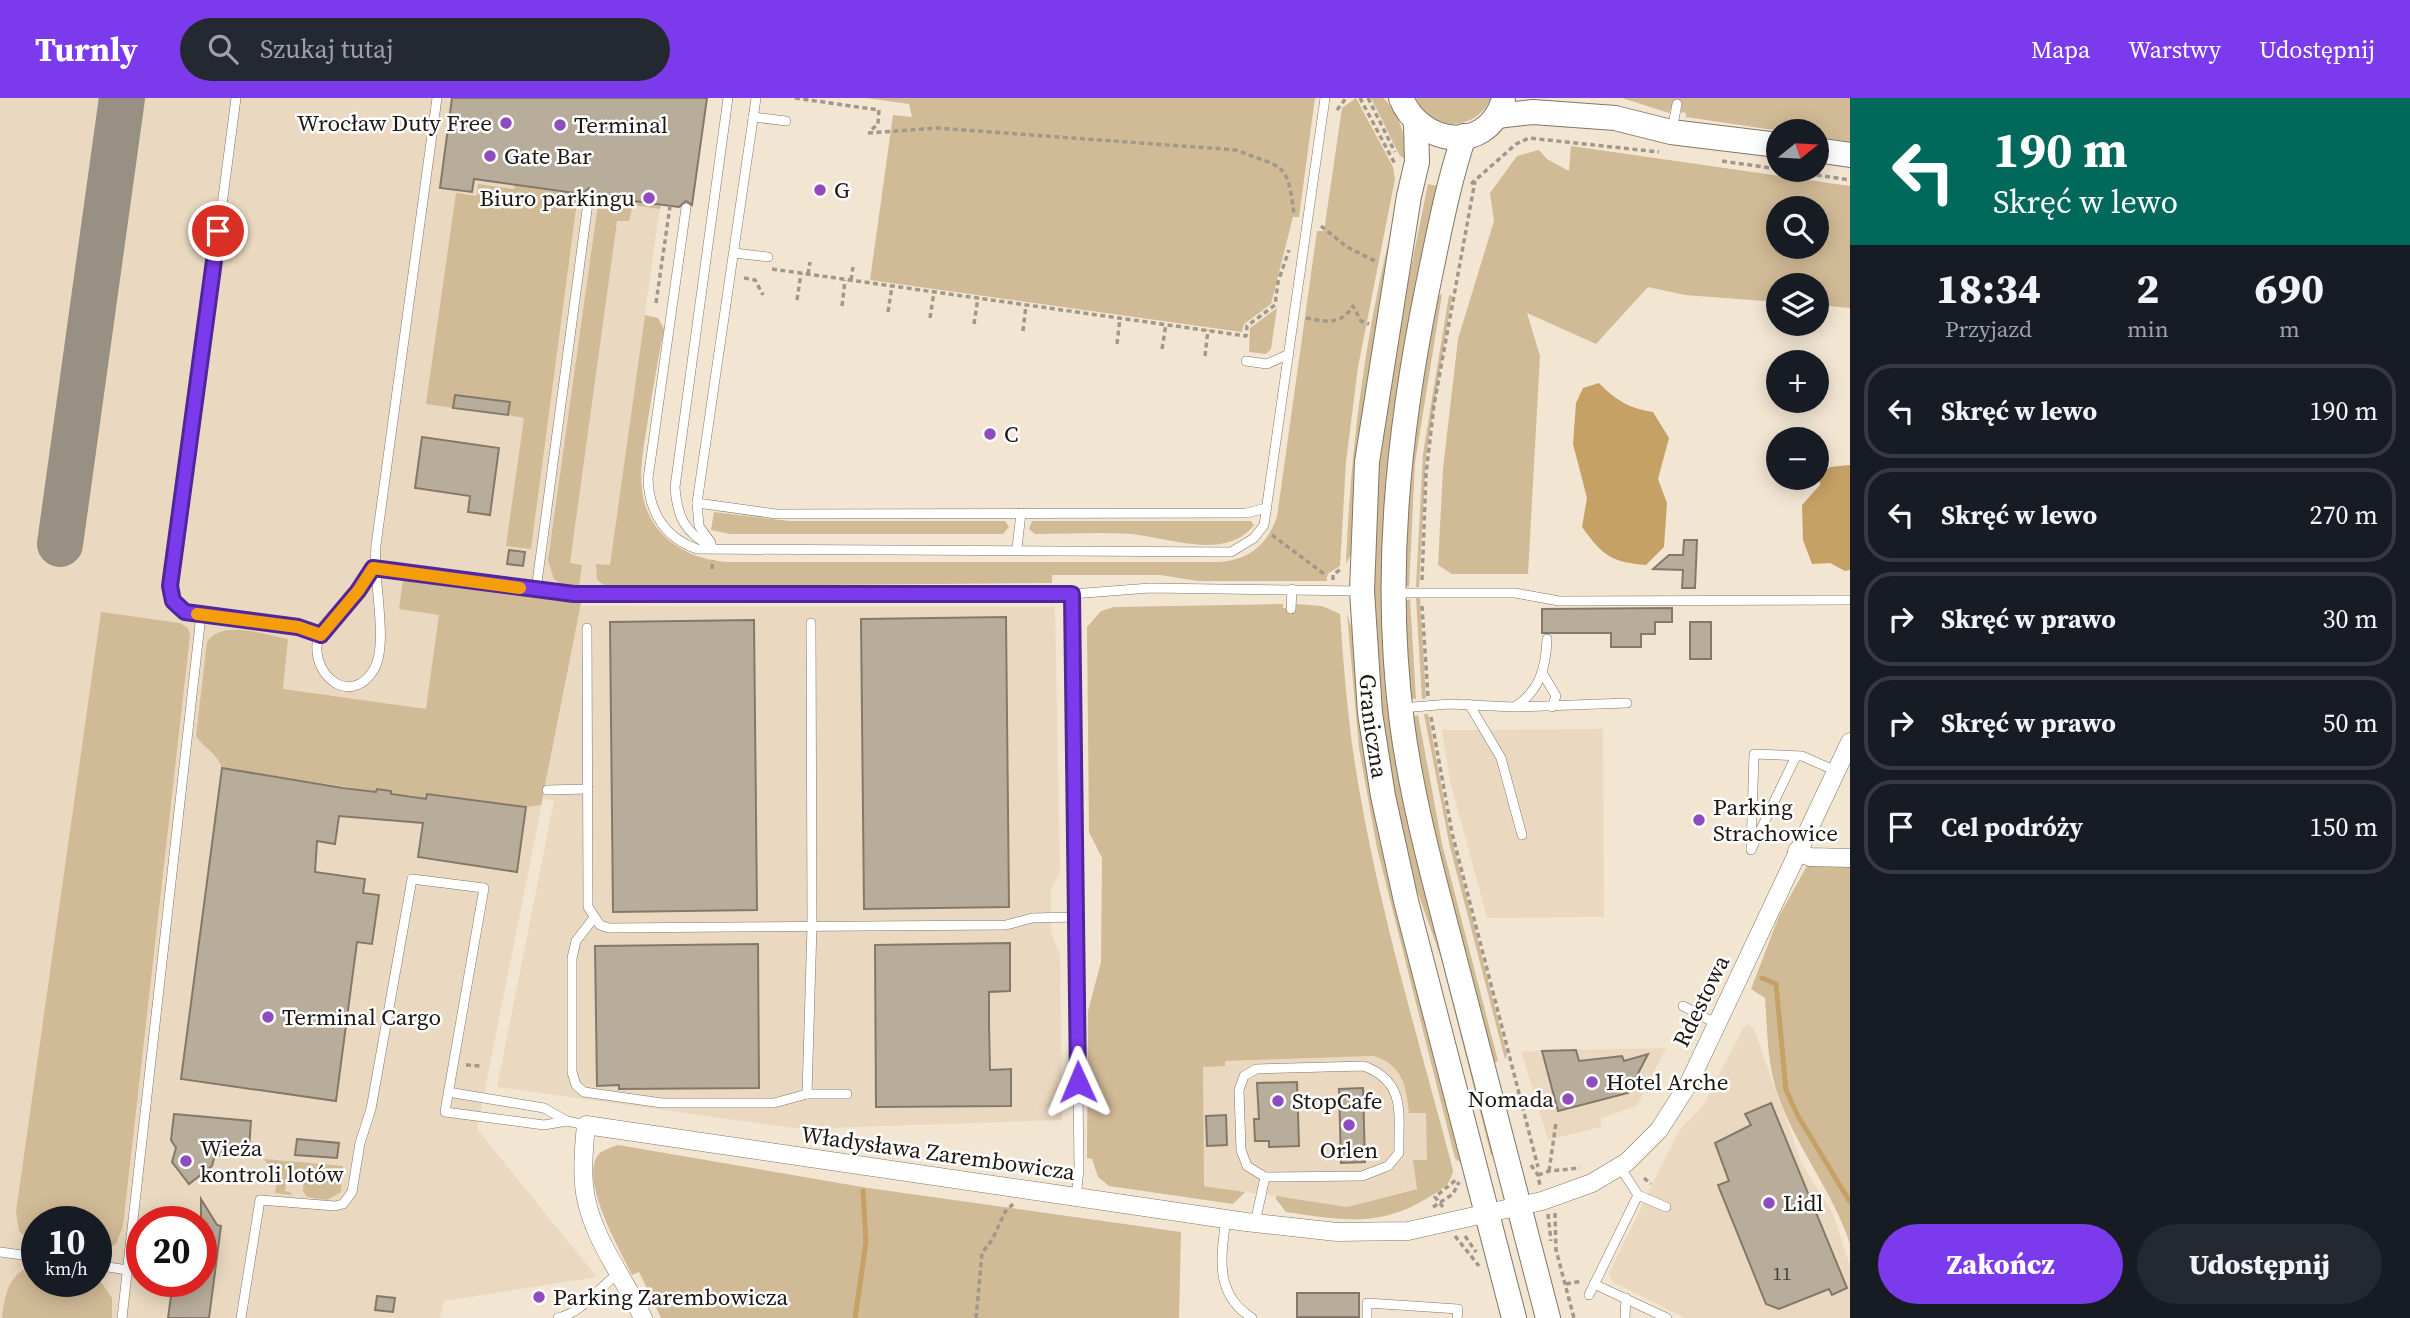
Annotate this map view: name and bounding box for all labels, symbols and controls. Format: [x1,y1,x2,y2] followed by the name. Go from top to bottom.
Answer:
[180,18,670,81] search box
[35,27,138,72] text: Turnly
[204,30,242,68] icon: search
[260,31,394,67] text: Szukaj tutaj
[2031,33,2090,66] text: Mapa
[2128,33,2221,66] text: Warstwy
[2259,33,2375,66] text: Udostępnij
[297,107,492,139] place label: Wrocław Duty Free
[574,109,668,141] place label: Terminal
[498,115,514,131] marker: Wrocław Duty Free
[1993,116,2128,183] text: 190 m
[552,117,568,133] marker: Terminal
[1766,119,1829,182] north arrow
[1766,119,1829,490] map controls
[1878,126,1969,217] icon: left
[504,140,592,172] place label: Gate Bar
[482,148,498,164] marker: Gate Bar
[834,174,850,206] place label: G
[1993,180,2178,224] text: Skręć w lewo
[480,182,635,214] place label: Biuro parkingu
[812,182,828,198] marker: G
[641,190,657,206] marker: Biuro parkingu
[1766,196,1829,259] button: search
[188,201,248,261] pin
[199,212,237,250] icon: arrive
[1936,259,2041,317] text: 18:34
[2136,259,2159,317] text: 2
[2255,259,2324,317] text: 690
[1766,273,1829,336] button: layers
[1945,313,2032,345] text: Przyjazd
[2127,313,2169,345] text: min
[2279,313,2300,345] text: m
[1766,350,1829,413] button: +
[1882,392,1920,430] icon: left
[1941,393,2097,429] text: Skręć w lewo
[2310,393,2378,429] text: 190 m
[1004,418,1019,450] place label: C
[982,426,998,442] marker: C
[1766,427,1829,490] button: −
[1882,496,1920,534] icon: left
[1941,497,2097,533] text: Skręć w lewo
[2310,497,2378,533] text: 270 m
[1882,600,1920,638] icon: right
[1941,601,2116,637] text: Skręć w prawo
[2323,601,2378,637] text: 30 m
[1351,673,1396,781] street label: Graniczna
[1882,704,1920,742] icon: right
[1941,705,2116,741] text: Skręć w prawo
[2323,705,2378,741] text: 50 m
[1713,791,1838,849] place label: Parking Strachowice
[1882,808,1920,846] icon: arrive
[1941,809,2083,845] text: Cel podróży
[2310,809,2378,845] text: 150 m
[1691,812,1707,828] marker: Parking Strachowice
[1665,949,1737,1052] street label: Rdestowa
[282,1001,441,1033] place label: Terminal Cargo
[260,1009,276,1025] marker: Terminal Cargo
[1041,1045,1115,1119] position arrow
[1606,1066,1729,1098] place label: Hotel Arche
[1584,1074,1600,1090] marker: Hotel Arche
[1468,1083,1554,1115] place label: Nomada
[1292,1085,1383,1117] place label: StopCafe
[1560,1091,1576,1107] marker: Nomada
[1270,1093,1286,1109] marker: StopCafe
[1341,1117,1357,1133] marker: Orlen
[799,1118,1078,1188] street label: Władysława Zarembowicza
[200,1132,344,1190] place label: Wieża kontroli lotów
[1320,1134,1378,1166] place label: Orlen
[178,1153,194,1169] marker: Wieża kontroli lotów
[1783,1187,1824,1219] place label: Lidl
[1761,1195,1777,1211] marker: Lidl
[126,1206,217,1297] speed limit sign: 20
[48,1218,85,1266] text: 10
[1878,1224,2123,1304] button: Zakończ
[2137,1224,2382,1304] button: Udostępnij
[45,1256,88,1281] text: km/h
[1772,1260,1792,1286] house number: 11
[553,1281,789,1313] place label: Parking Zarembowicza
[531,1289,547,1305] marker: Parking Zarembowicza

